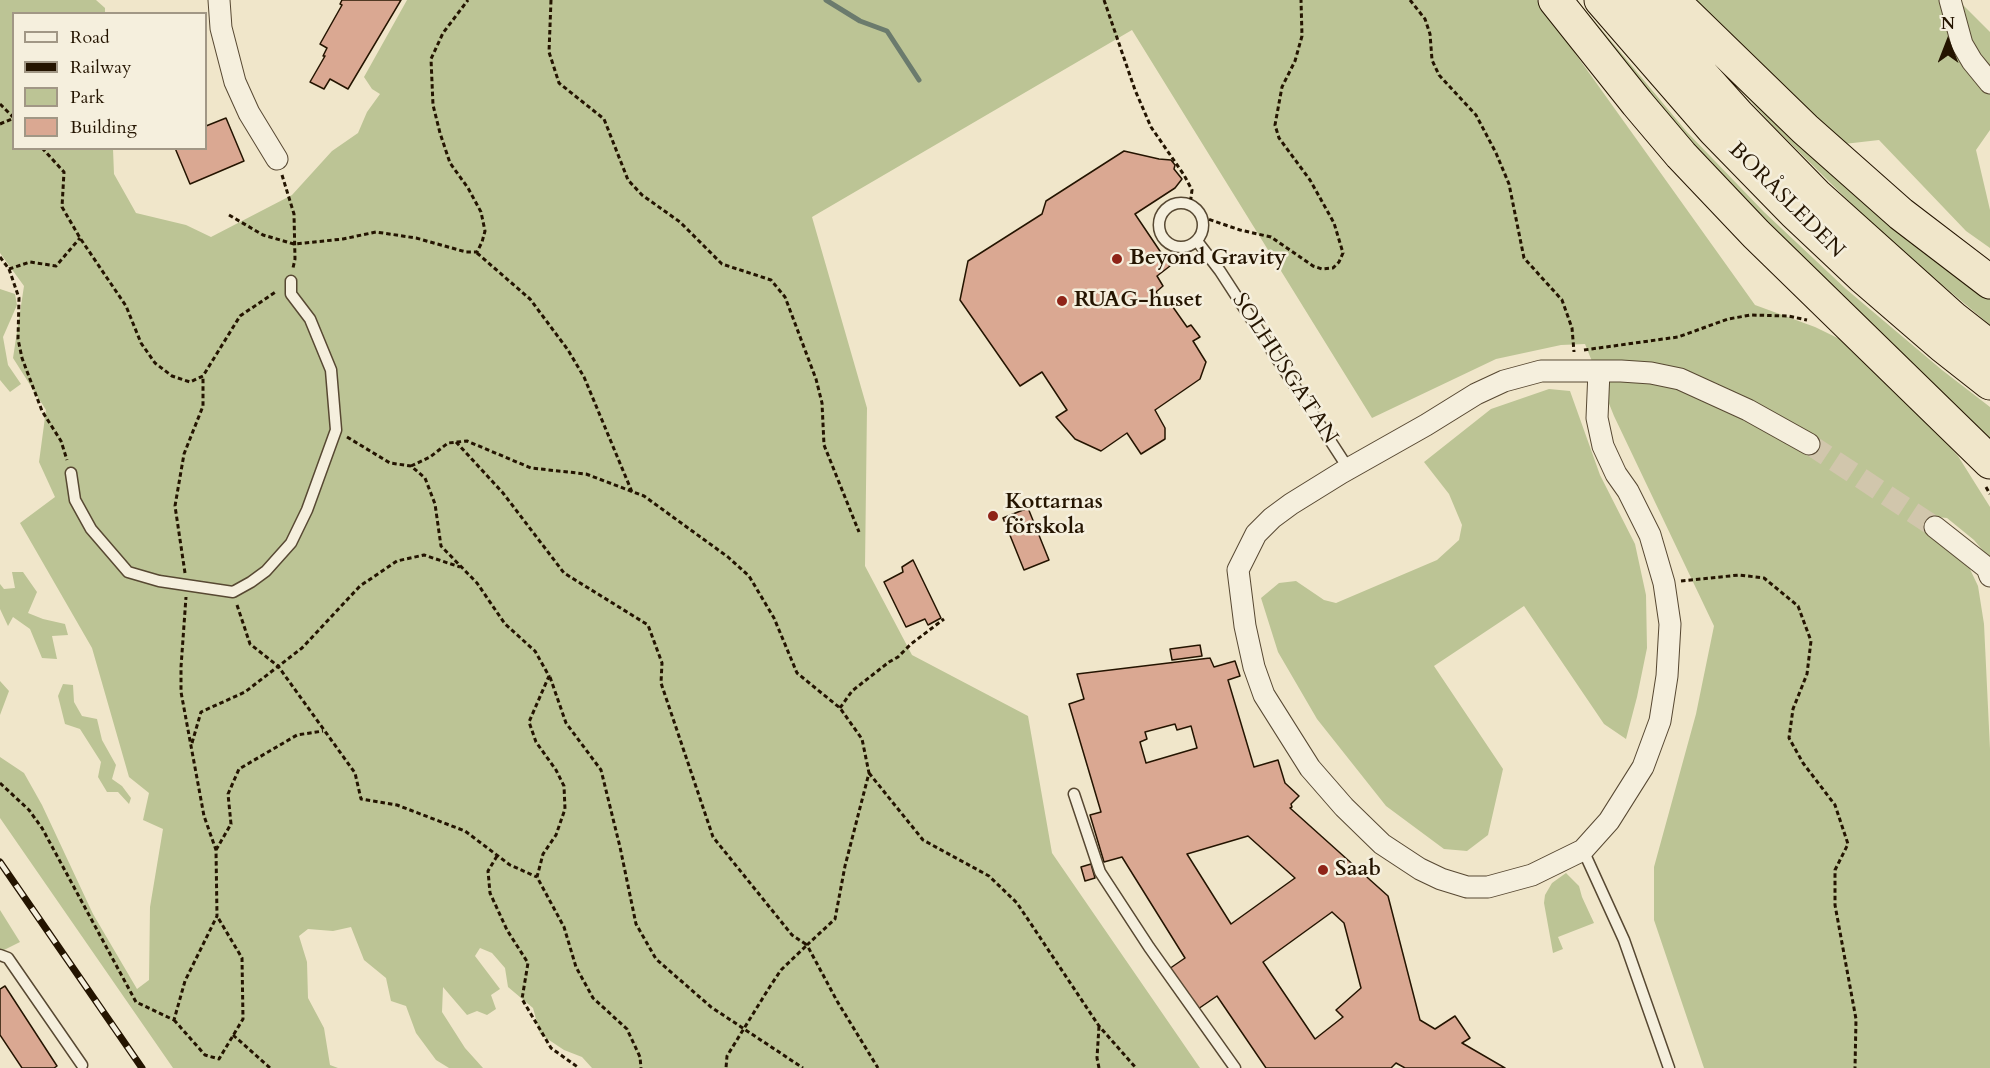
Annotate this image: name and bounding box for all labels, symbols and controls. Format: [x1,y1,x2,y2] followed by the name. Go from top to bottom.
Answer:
[12,12,207,150] legend
[1918,12,1978,72] north arrow
[1941,13,1955,35] text: N
[70,25,110,50] text: Road
[70,55,132,80] text: Railway
[70,85,105,110] text: Park
[70,115,137,140] text: Building
[1723,138,1849,264] street label: BORÅSLEDEN
[1129,246,1287,272] place label: Beyond Gravity
[1110,252,1124,266] marker: Beyond Gravity
[1074,288,1202,314] place label: RUAG-huset
[1225,289,1343,449] street label: SOLHUSGATAN
[1055,294,1069,308] marker: RUAG-huset
[1005,490,1103,542] place label: Kottarnas förskola
[986,509,1000,523] marker: Kottarnas förskola
[1335,857,1381,883] place label: Saab
[1316,863,1330,877] marker: Saab

